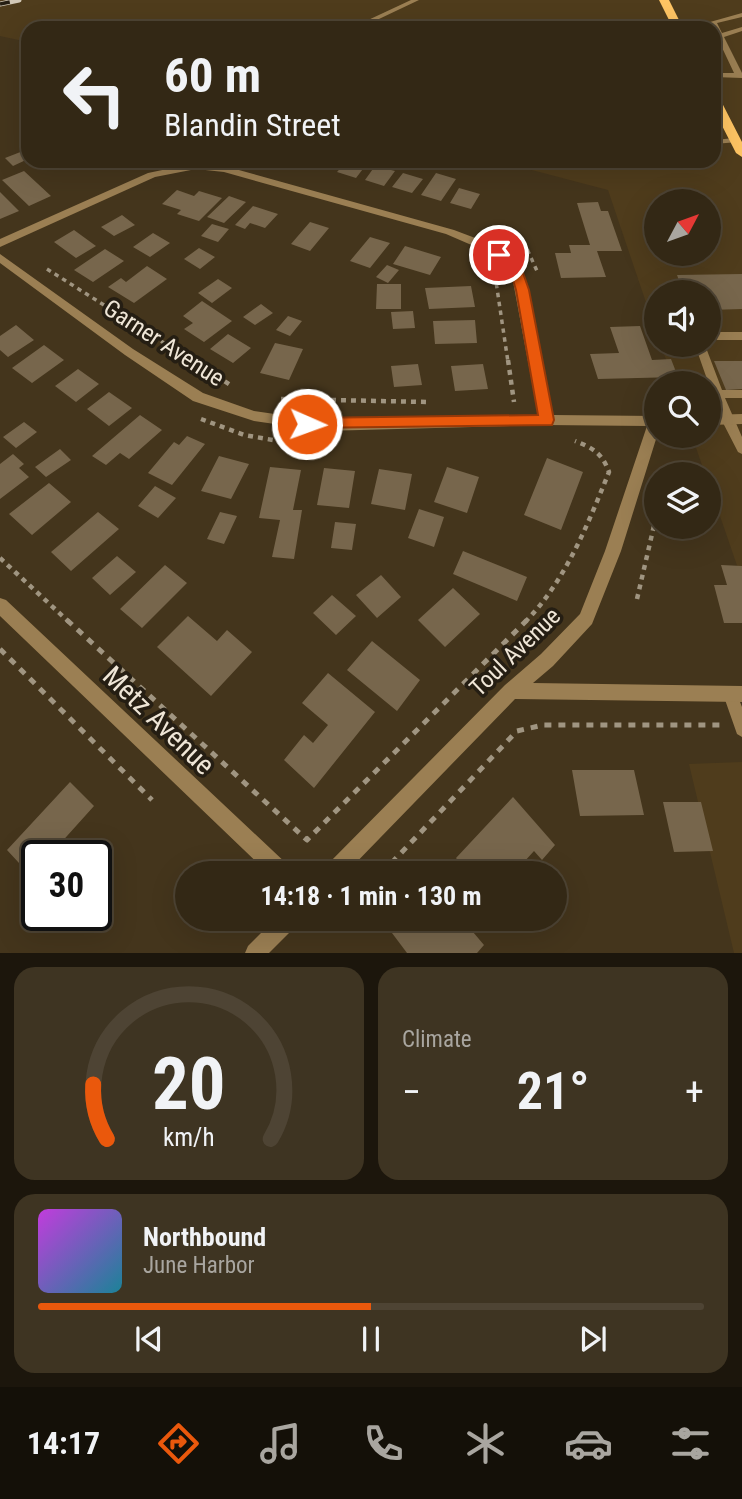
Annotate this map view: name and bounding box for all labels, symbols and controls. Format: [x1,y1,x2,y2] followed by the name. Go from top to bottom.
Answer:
[164,47,261,104] text: 60 m
[49,49,140,140] icon: left
[164,106,341,144] text: Blandin Street
[644,189,721,266] north arrow
[644,189,721,539] map controls
[469,225,529,285] pin
[480,236,518,274] icon: arrive
[644,280,721,357] button: sound
[99,294,229,392] street label: Garner Avenue
[644,371,721,448] button: search
[270,387,344,461] position arrow
[644,462,721,539] button: layers
[464,602,566,702] street label: Toul Avenue
[96,659,221,782] street label: Metz Avenue
[21,840,112,931] speed limit sign: 30
[261,881,481,911] text: 14:18 · 1 min · 130 m
[402,1026,472,1053] text: Climate
[152,1042,226,1128] text: 20
[517,1061,589,1122] text: 21°
[402,1070,421,1114] text: −
[685,1070,704,1114] text: +
[163,1123,215,1152] text: km/h
[143,1222,266,1252] text: Northbound
[143,1252,255,1279] text: June Harbor
[130,1320,168,1358] icon: previous
[352,1320,390,1358] icon: pause
[574,1320,612,1358] icon: next
[154,1419,203,1468] icon: directions
[256,1419,305,1468] icon: music
[359,1419,408,1468] icon: phone
[461,1419,510,1468] icon: climate
[564,1419,613,1468] icon: car
[666,1419,715,1468] icon: filters
[27,1424,100,1462] text: 14:17

